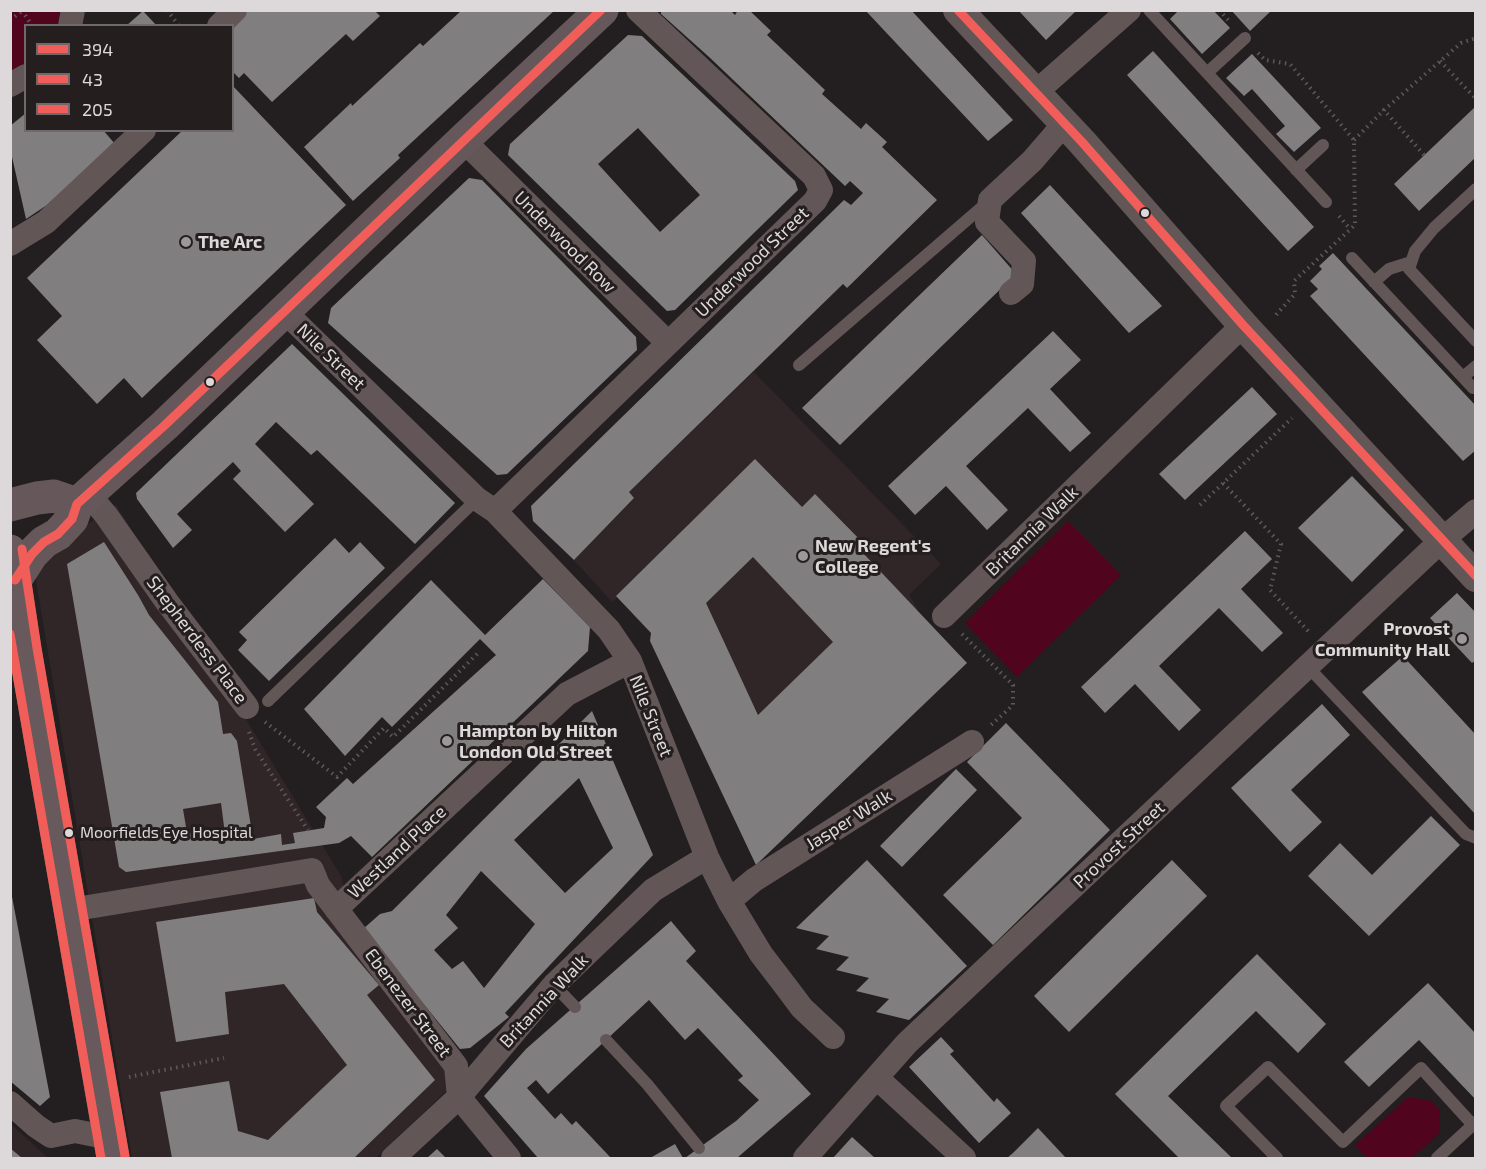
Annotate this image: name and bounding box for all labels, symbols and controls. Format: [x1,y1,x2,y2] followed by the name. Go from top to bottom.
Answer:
[24,24,234,132] legend
[82,38,113,60] text: 394
[82,68,103,90] text: 43
[82,98,113,120] text: 205
[510,187,620,297] street label: Underwood Row
[691,202,813,322] street label: Underwood Street
[1139,207,1151,219] unlabelled marker
[198,231,262,253] place label: The Arc
[179,235,193,249] marker: The Arc
[292,319,370,395] street label: Nile Street
[204,376,216,388] unlabelled marker
[981,482,1083,580] street label: Britannia Walk
[815,535,931,578] place label: New Regent's College
[796,549,810,563] marker: New Regent's College
[142,572,252,708] street label: Shepherdess Place
[1315,618,1450,660] place label: Provost Community Hall
[1455,632,1469,646] marker: Provost Community Hall
[625,672,677,760] street label: Nile Street
[459,720,618,762] place label: Hampton by Hilton London Old Street
[440,734,454,748] marker: Hampton by Hilton London Old Street
[802,785,896,855] street label: Jasper Walk
[1069,797,1169,893] street label: Provost Street
[343,801,451,903] street label: Westland Place
[80,823,253,843] place label: Moorfields Eye Hospital
[63,827,75,839] marker: Moorfields Eye Hospital
[360,945,456,1061] street label: Ebenezer Street
[495,950,593,1052] street label: Britannia Walk

